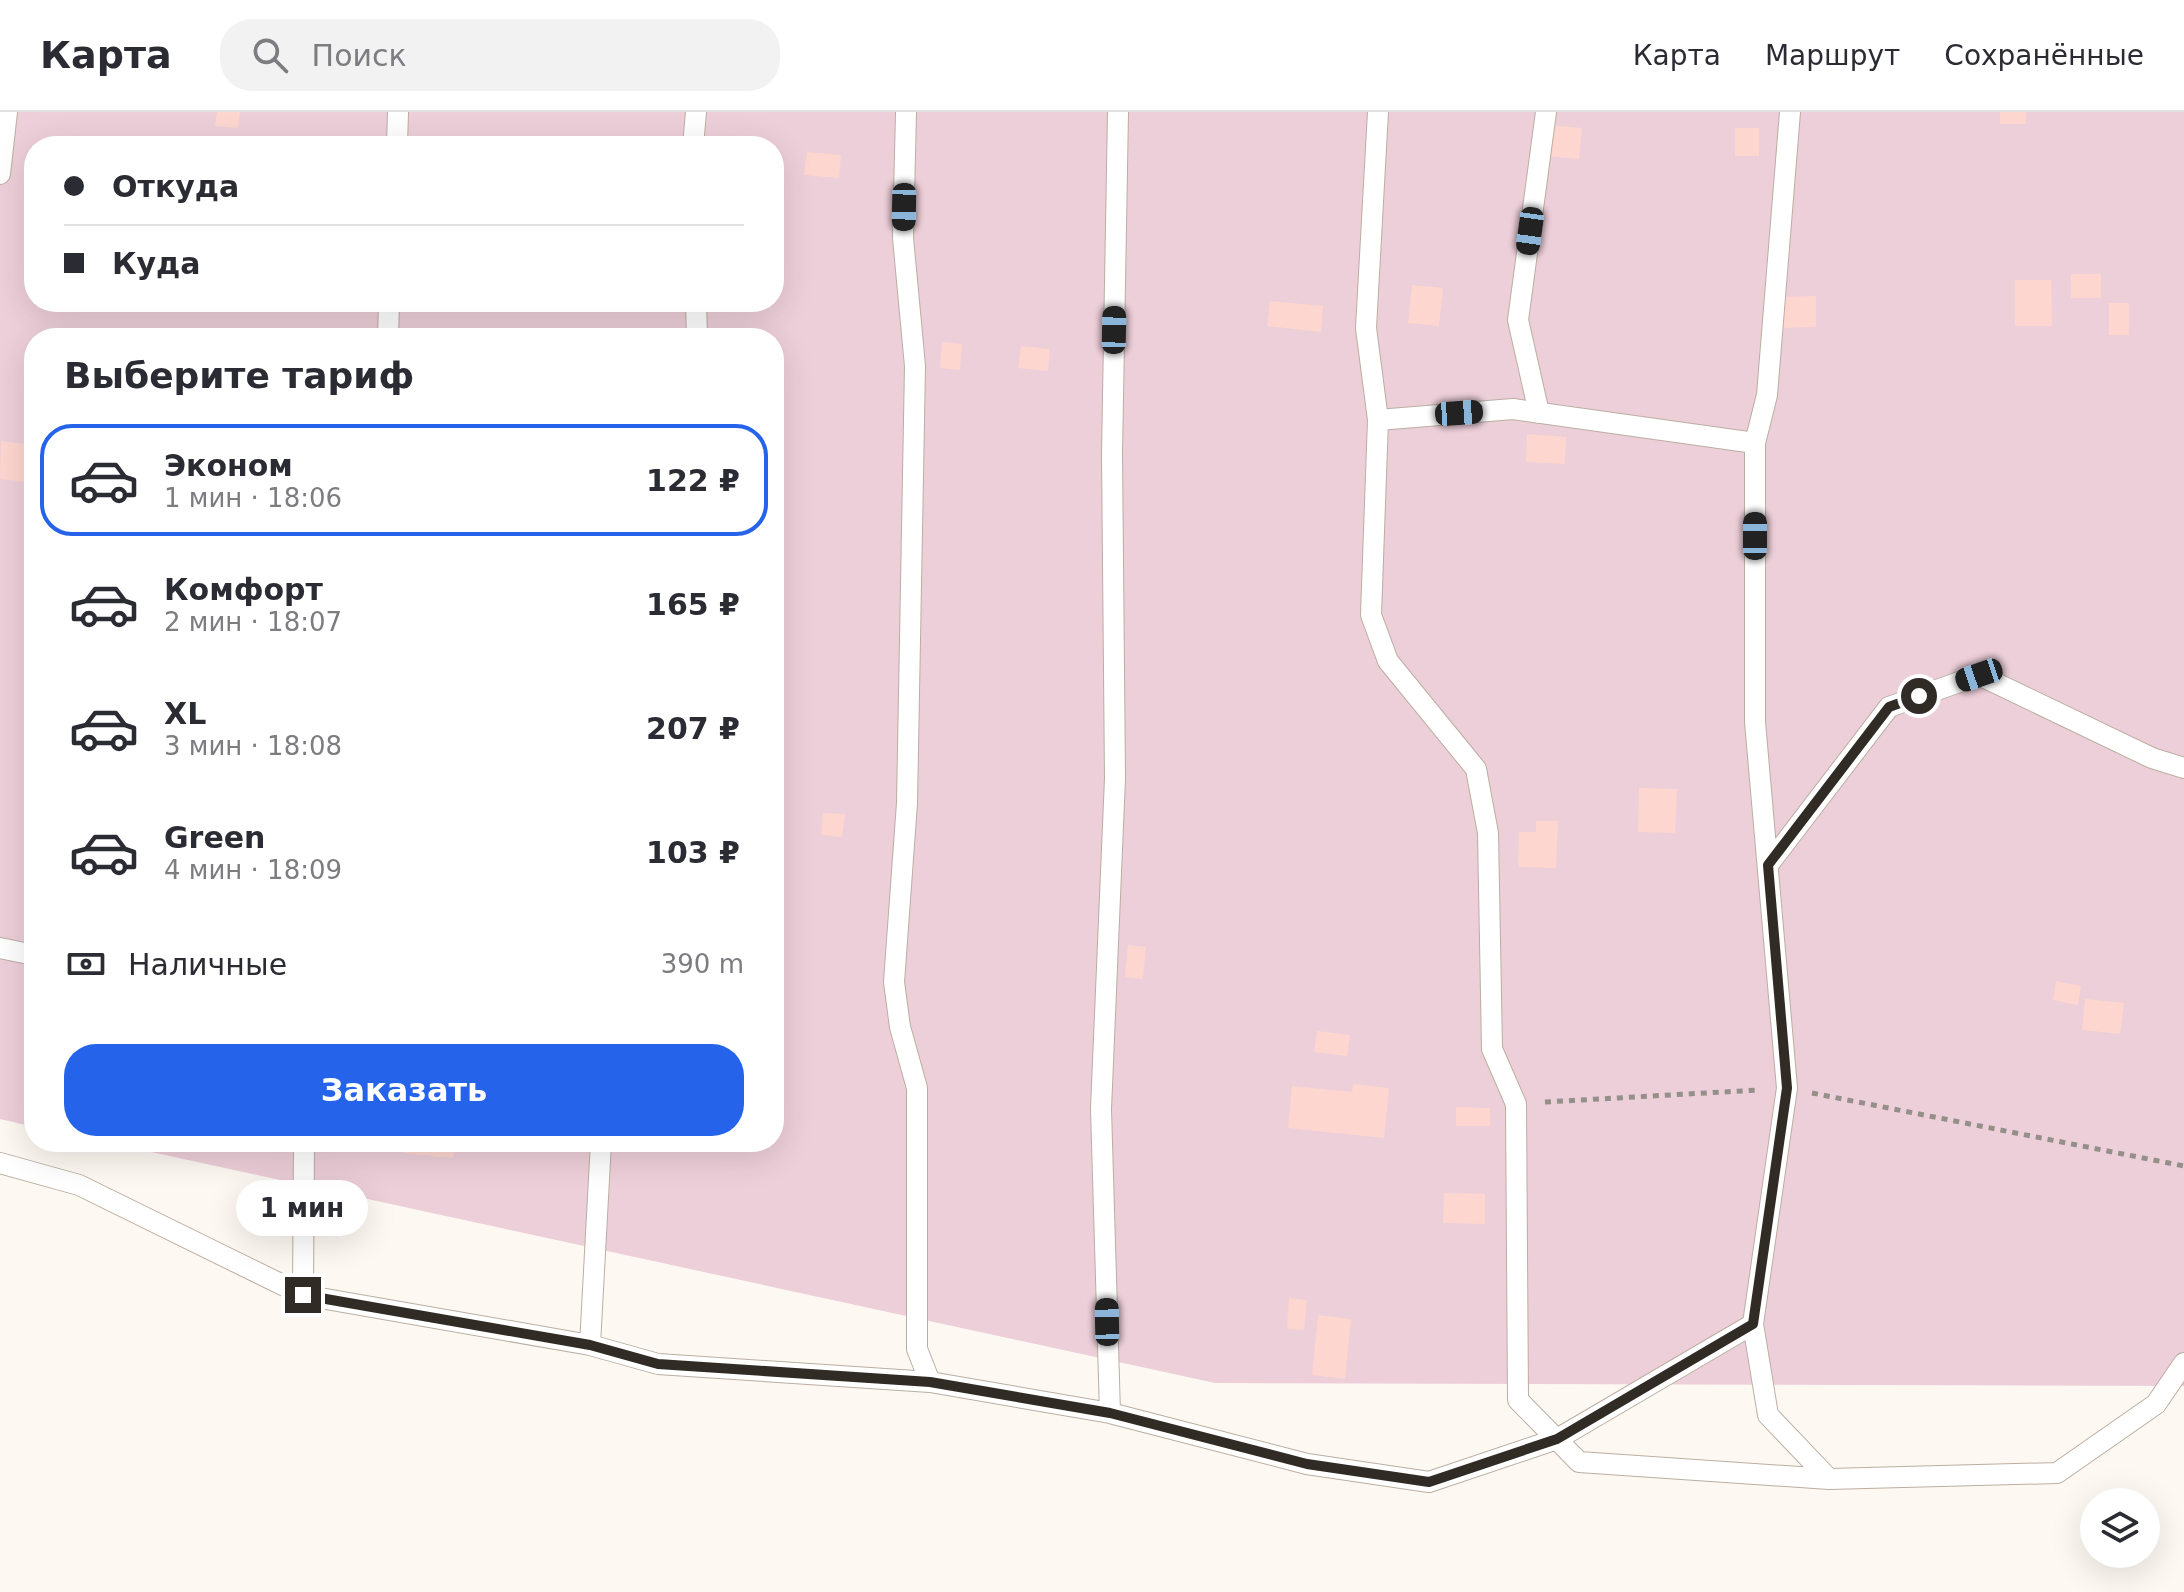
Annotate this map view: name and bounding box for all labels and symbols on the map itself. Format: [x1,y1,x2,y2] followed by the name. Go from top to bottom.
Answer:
[892,183,916,231] car
[1515,206,1545,256] car
[1102,306,1126,354] car
[1434,399,1484,427] car
[1743,512,1767,560] car
[1952,656,2006,694] car
[1901,678,1937,714] route start
[237,1179,369,1235] callout: 1 мин
[285,1277,321,1313] route end
[1095,1298,1119,1346] car

